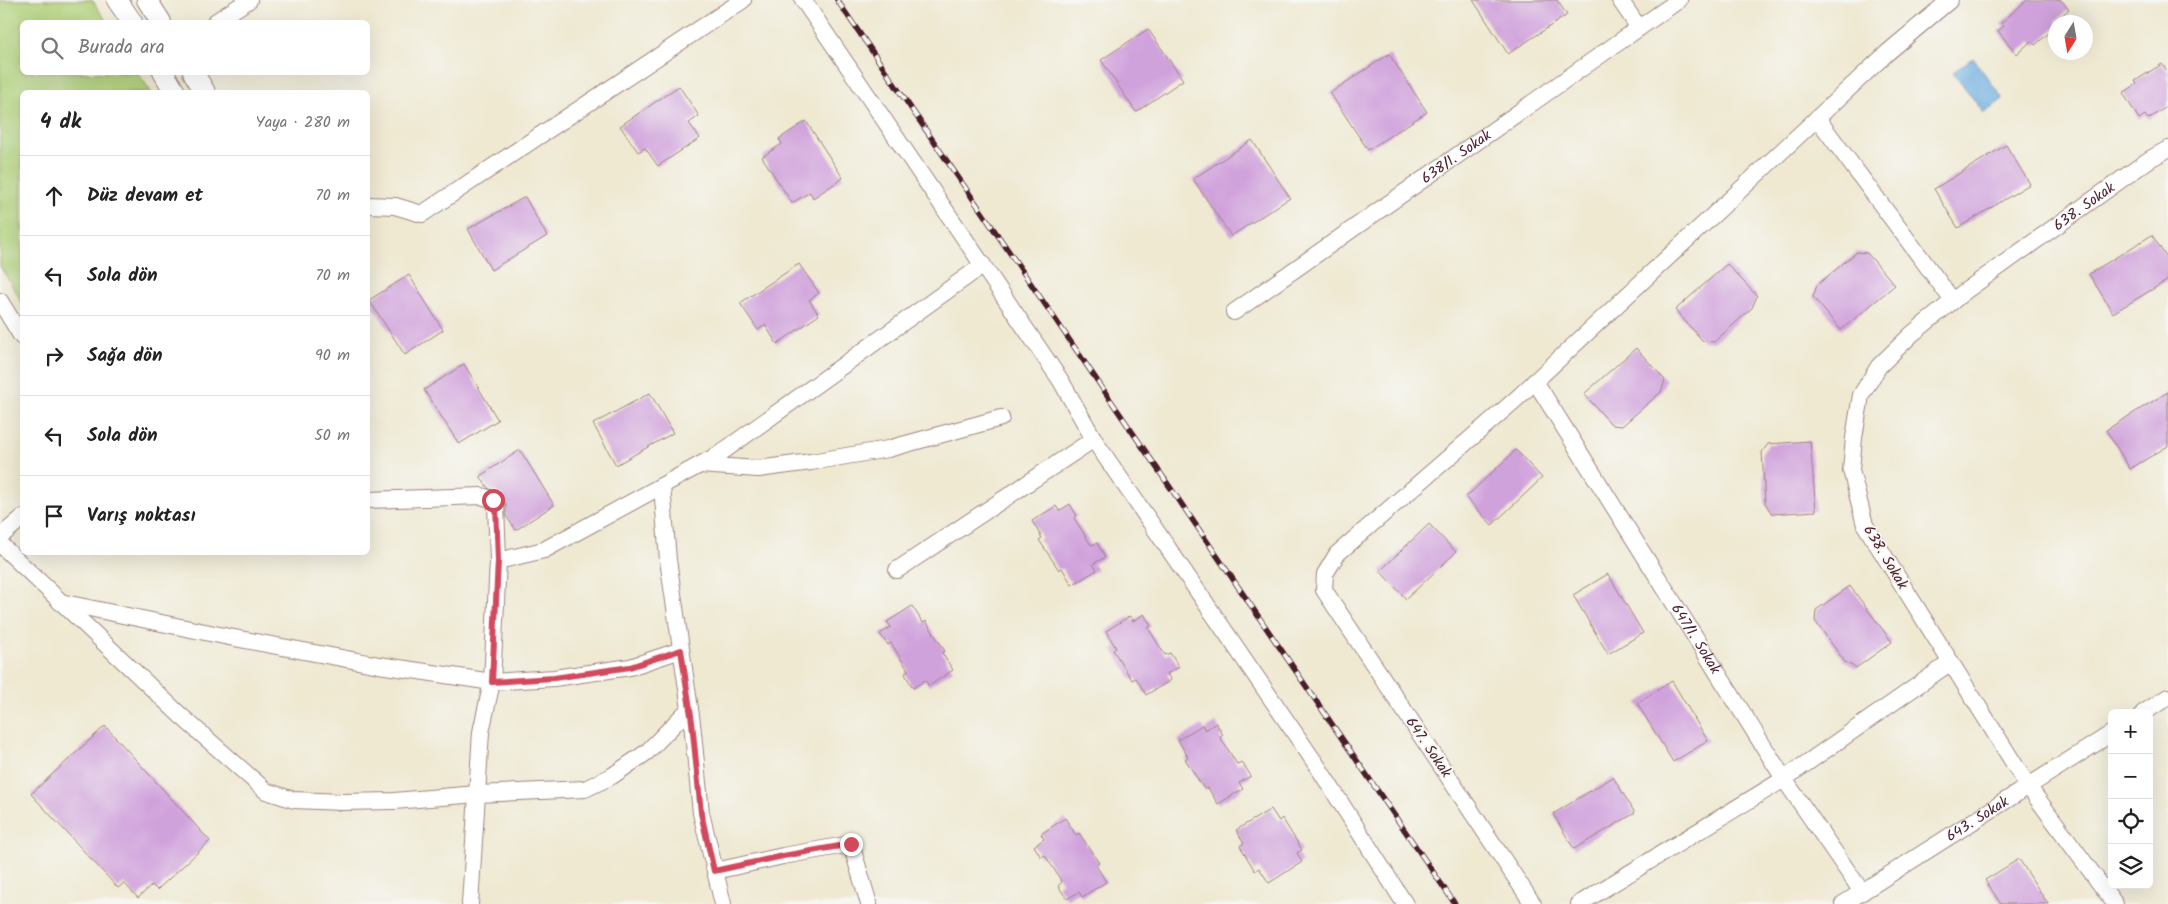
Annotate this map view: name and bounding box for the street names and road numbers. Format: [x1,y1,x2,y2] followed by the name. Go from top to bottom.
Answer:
[1416,123,1497,190] street label: 638/1. Sokak
[2048,176,2121,238] street label: 638. Sokak
[1856,521,1914,595] street label: 638. Sokak
[1664,599,1727,680] street label: 647/1. Sokak
[1399,712,1458,784] street label: 647. Sokak
[1941,790,2015,849] street label: 643. Sokak

